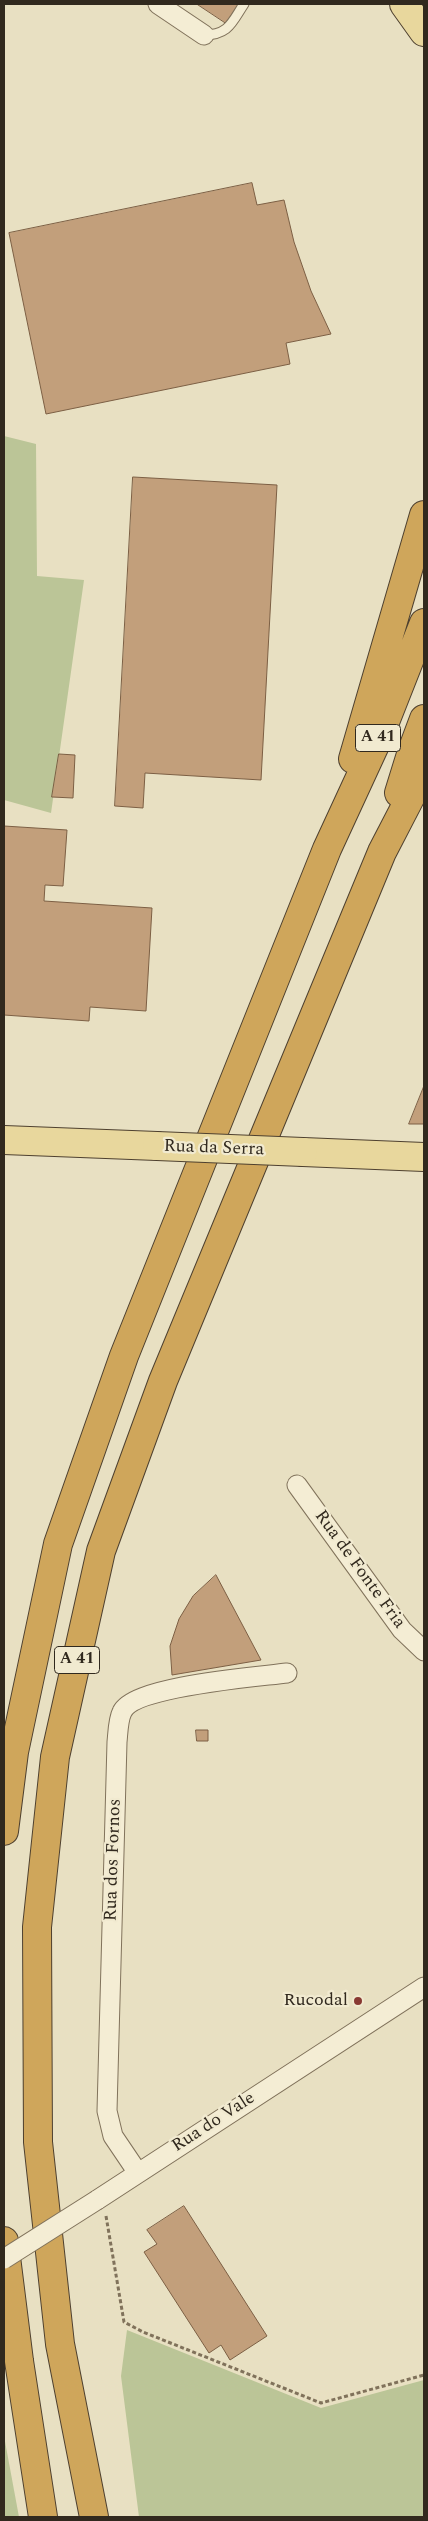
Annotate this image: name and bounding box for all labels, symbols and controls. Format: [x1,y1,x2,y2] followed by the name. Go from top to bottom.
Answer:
[356,724,400,751] road number: A 41
[163,1136,265,1162] street label: Rua da Serra
[309,1507,409,1633] street label: Rua de Fonte Fria
[54,1646,100,1674] road number: A 41
[101,1798,127,1922] street label: Rua dos Fornos
[284,1990,348,2012] place label: Rucodal
[352,1995,364,2007] marker: Rucodal
[168,2088,260,2158] street label: Rua do Vale

